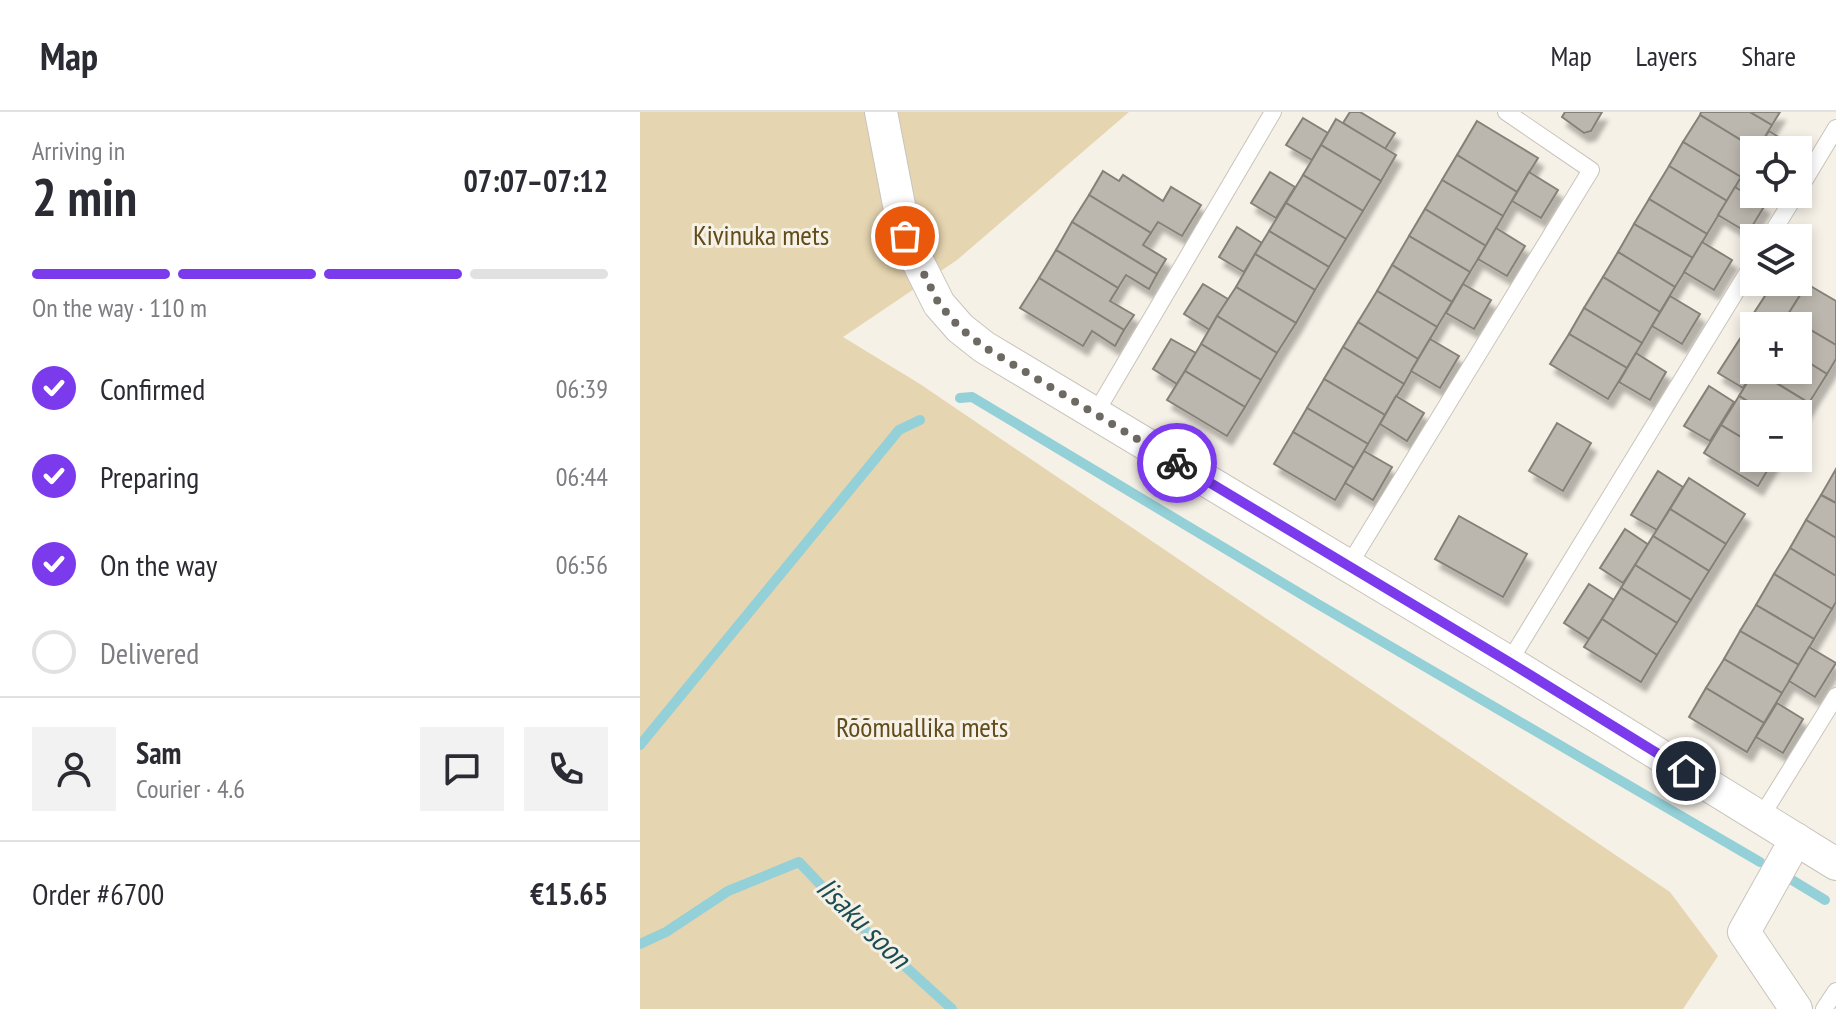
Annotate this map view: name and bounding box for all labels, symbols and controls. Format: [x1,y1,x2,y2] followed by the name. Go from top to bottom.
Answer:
[40,31,98,80] text: Map
[1550,37,1592,74] text: Map
[1636,37,1697,74] text: Layers
[1741,37,1796,74] text: Share
[32,134,125,167] text: Arriving in
[1740,136,1812,472] map controls
[1740,136,1812,208] button: locate
[464,161,608,200] text: 07:07–07:12
[32,163,137,230] text: 2 min
[871,202,939,270] pin
[883,214,927,258] icon: bag
[693,216,829,253] park label: Kivinuka mets
[1740,224,1812,296] button: layers
[32,291,207,324] text: On the way · 110 m
[1740,312,1812,384] button: +
[32,366,76,410] icon: check
[100,369,205,408] text: Confirmed
[556,372,608,405] text: 06:39
[1740,400,1812,472] button: −
[1137,423,1217,503] courier
[1155,441,1199,485] icon: bike
[32,454,76,498] icon: check
[100,457,199,496] text: Preparing
[556,460,608,493] text: 06:44
[32,542,76,586] icon: check
[100,545,217,584] text: On the way
[556,548,608,581] text: 06:56
[100,633,199,672] text: Delivered
[836,708,1008,745] park label: Rõõmuallika mets
[32,727,116,811] button: person
[420,727,504,811] button: chat
[524,727,608,811] button: phone
[136,733,181,772] text: Sam
[1652,737,1720,805] pin
[1664,749,1708,793] icon: home
[136,772,245,805] text: Courier · 4.6
[809,868,921,977] water label: Iisaku soon
[32,874,164,913] text: Order #6700
[530,874,608,913] text: €15.65

